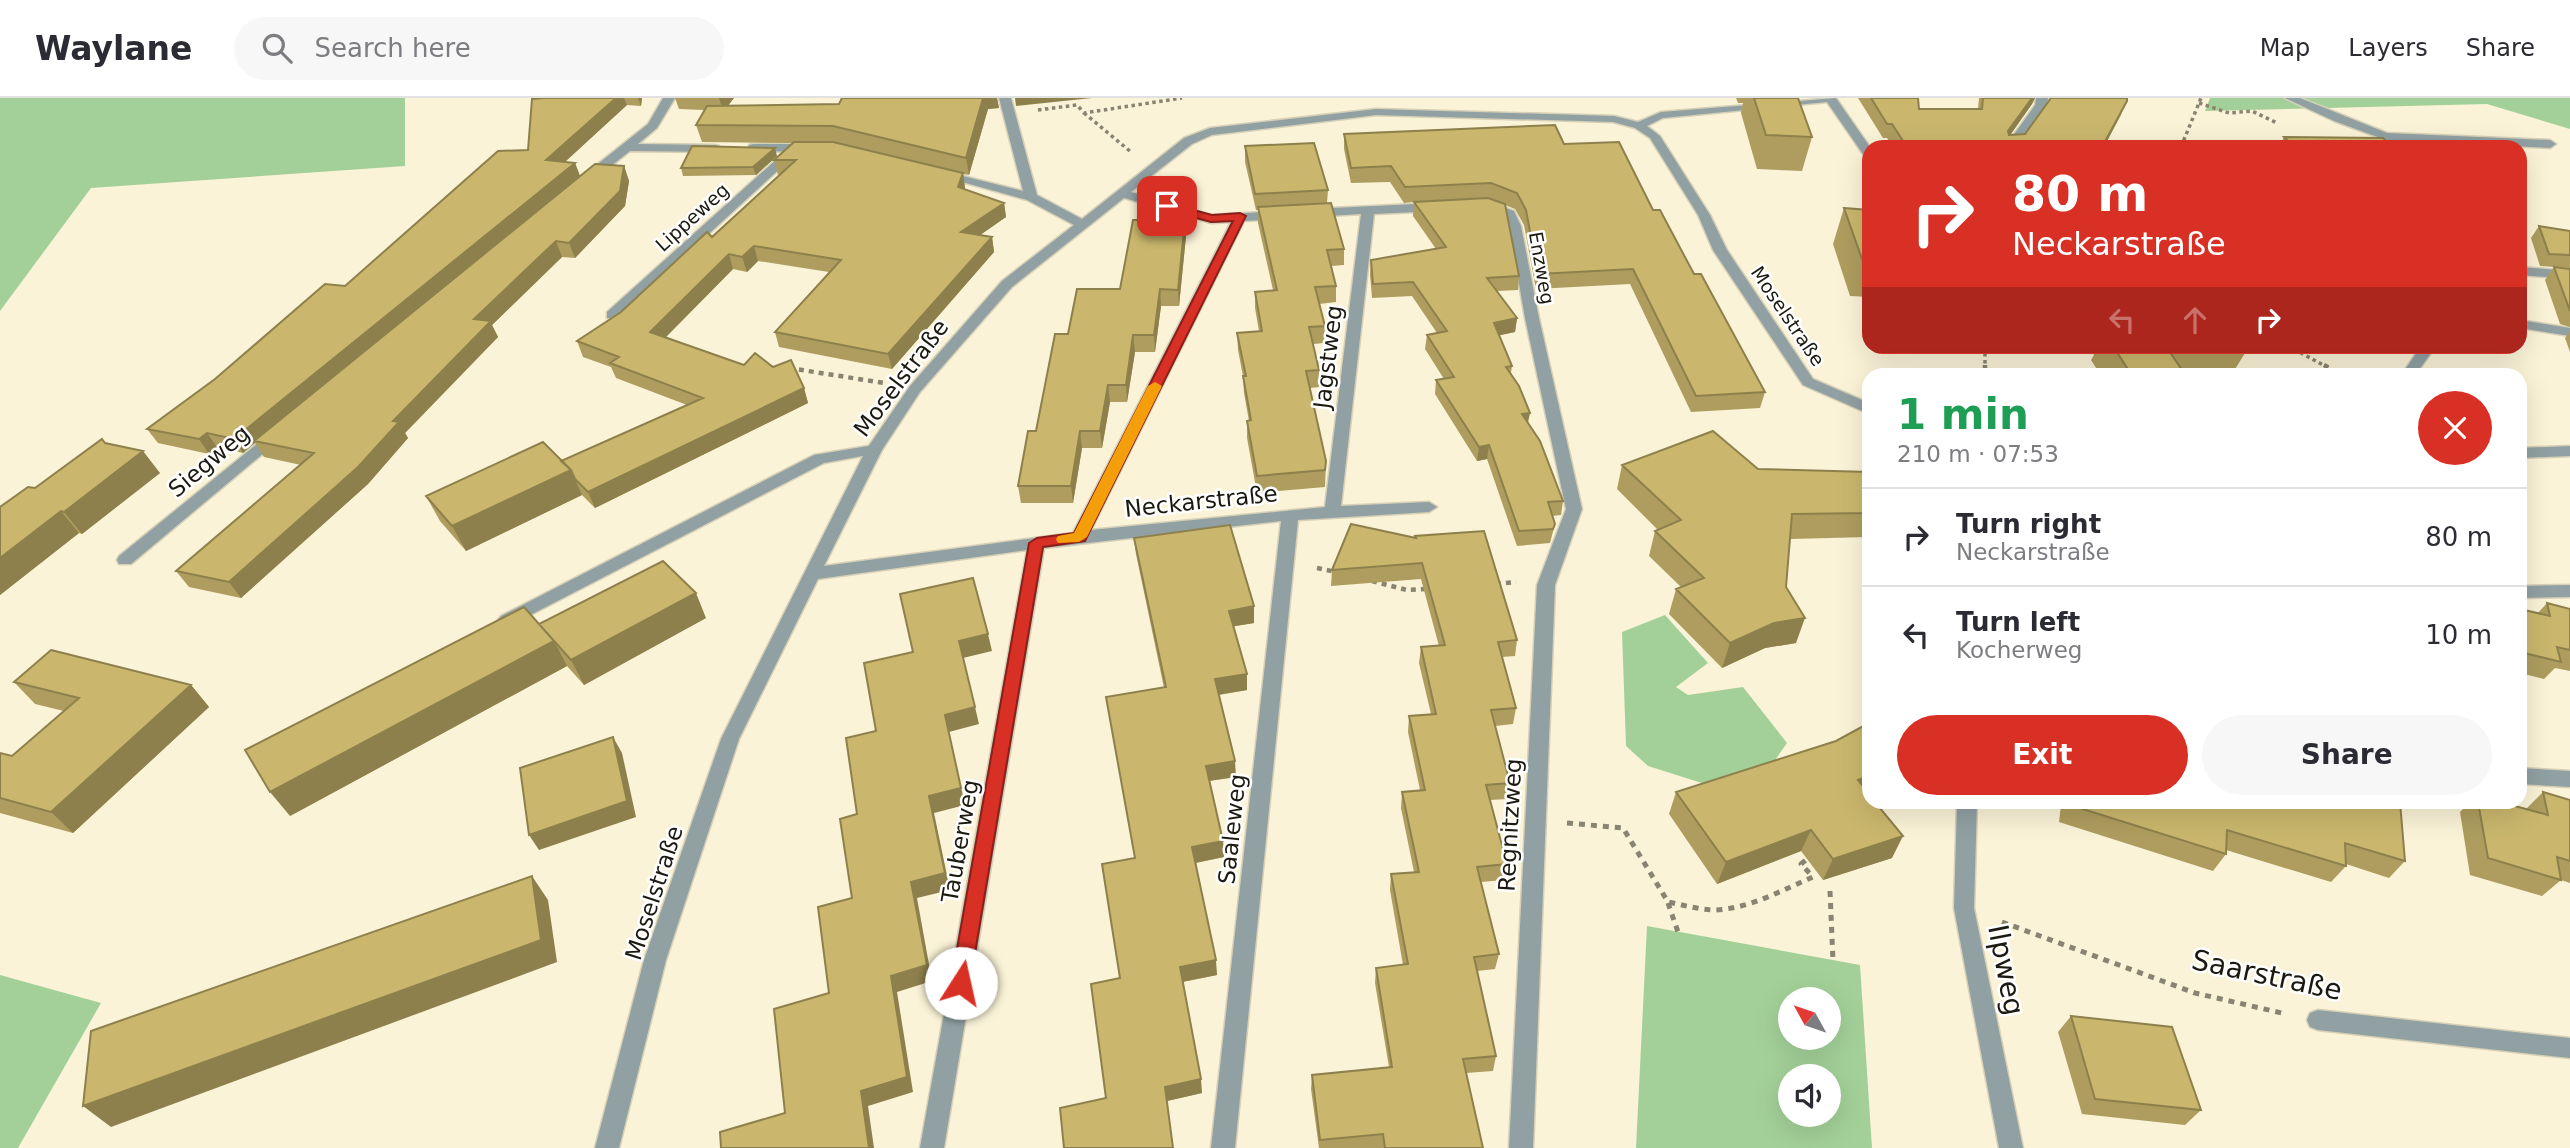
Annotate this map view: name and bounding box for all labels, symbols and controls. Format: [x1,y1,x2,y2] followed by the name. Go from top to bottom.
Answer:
[234,17,724,80] search box
[35,29,192,68] text: Waylane
[258,29,296,67] icon: search
[314,33,471,63] text: Search here
[2260,34,2310,62] text: Map
[2348,34,2428,62] text: Layers
[2466,34,2535,62] text: Share
[2012,166,2148,223] text: 80 m
[1897,168,1988,259] icon: right
[1137,176,1197,236] pin
[651,178,733,256] street label: Lippeweg
[1148,187,1186,225] icon: arrive
[2012,225,2226,263] text: Neckarstraße
[1525,230,1559,306] street label: Enzweg
[1747,262,1829,370] street label: Moselstraße
[2103,301,2141,339] icon: left
[2176,301,2214,339] icon: ahead
[2249,301,2287,339] icon: right
[1309,304,1347,412] street label: Jagstweg
[849,314,953,442] street label: Moselstraße
[1897,390,2029,439] text: 1 min
[2418,391,2492,465] button: close
[163,420,255,502] street label: Siegweg
[1897,441,2059,467] text: 210 m · 07:53
[1123,480,1279,522] street label: Neckarstraße
[1956,509,2101,539] text: Turn right
[1897,518,1935,556] icon: right
[2425,522,2492,552] text: 80 m
[1956,539,2110,565] text: Neckarstraße
[1956,607,2080,637] text: Turn left
[1897,616,1935,654] icon: left
[2425,620,2492,650] text: 10 m
[1956,637,2082,663] text: Kocherweg
[1897,715,2188,795] button: Exit
[2202,715,2492,795] button: Share
[1494,758,1526,892] street label: Regnitzweg
[1213,772,1251,886] street label: Saaleweg
[936,777,984,906] street label: Tauberweg
[620,823,688,963] street label: Moselstraße
[1981,922,2031,1018] street label: Ilpweg
[2189,943,2345,1007] street label: Saarstraße
[924,946,998,1020] position arrow
[1778,987,1841,1050] north arrow
[1778,987,1841,1127] map controls
[1778,1064,1841,1127] button: sound

